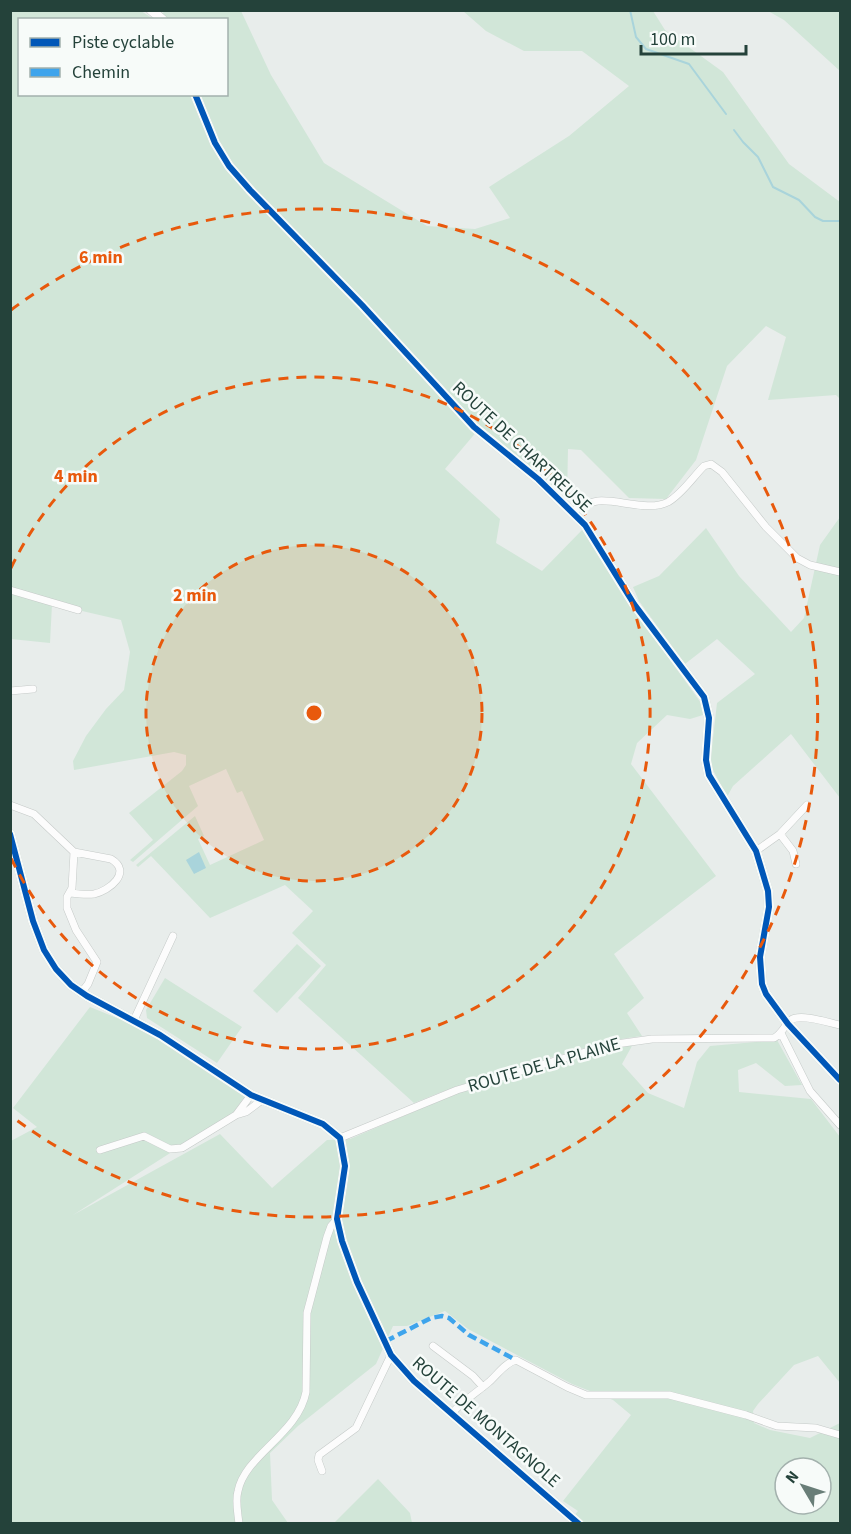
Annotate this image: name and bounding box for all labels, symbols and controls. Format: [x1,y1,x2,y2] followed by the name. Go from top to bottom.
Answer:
[18,18,228,96] legend
[641,18,746,56] scale bar
[650,27,695,52] text: 100 m
[72,30,174,55] text: Piste cyclable
[72,60,130,85] text: Chemin
[79,245,123,270] text: 6 min
[447,376,597,518] street label: ROUTE DE CHARTREUSE
[54,464,98,489] text: 4 min
[173,583,217,608] text: 2 min
[304,703,324,723] centre of rings
[465,1031,623,1099] street label: ROUTE DE LA PLAINE
[407,1351,565,1493] street label: ROUTE DE MONTAGNOLE
[773,1456,833,1516] north arrow
[780,1466,804,1488] text: N

